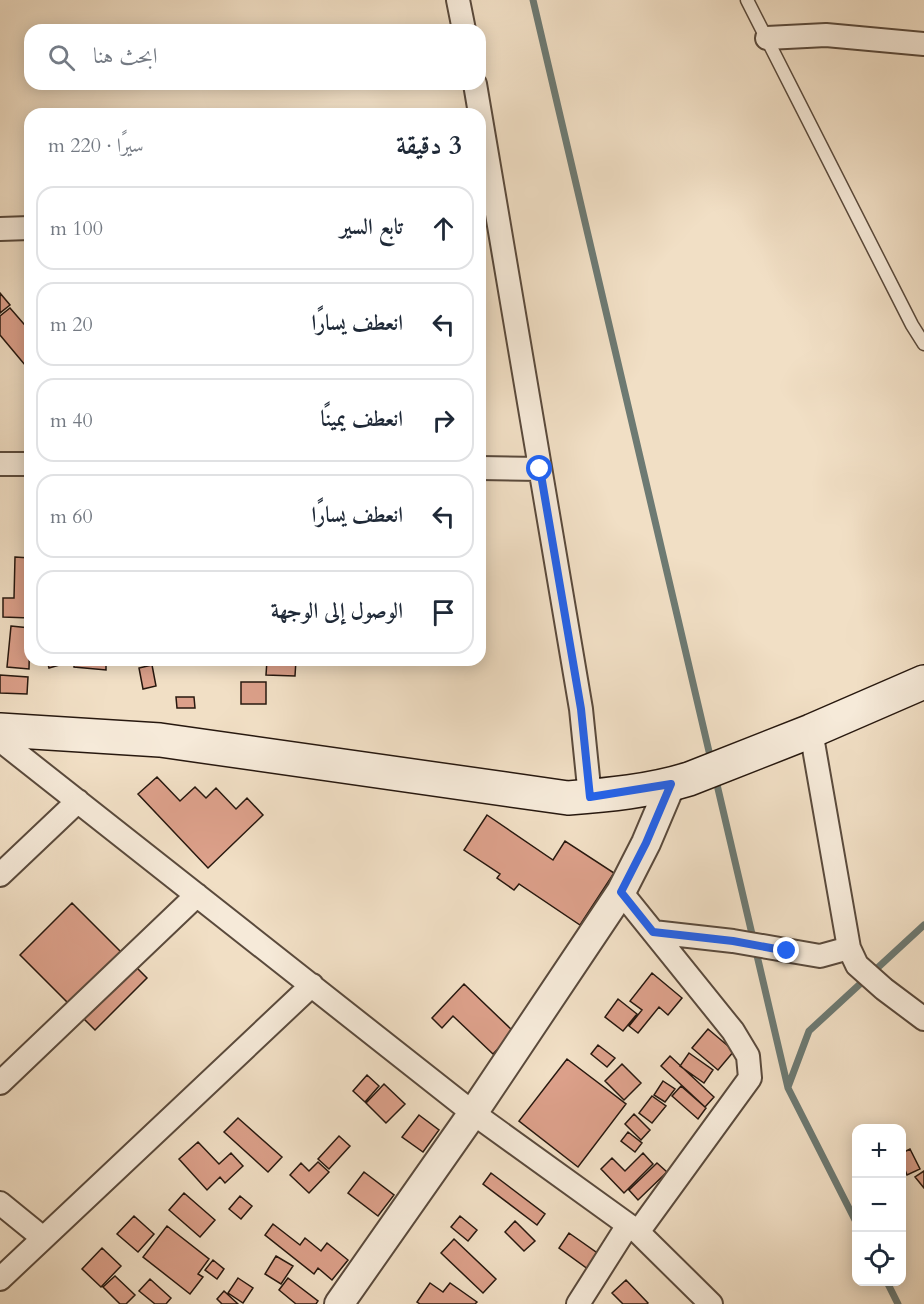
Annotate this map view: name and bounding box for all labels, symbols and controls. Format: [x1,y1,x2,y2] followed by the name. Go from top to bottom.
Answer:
[24,24,486,90] search box
[45,41,78,74] icon: search
[93,41,158,71] text: ابحث هنا
[396,128,462,163] text: 3 دقيقة
[48,132,144,159] text: سيرًا · 220 m
[340,212,403,242] text: تابع السير
[427,212,460,245] icon: ahead
[50,215,103,242] text: 100 m
[312,308,403,338] text: انعطف يسارًا
[427,308,460,341] icon: left
[50,311,93,338] text: 20 m
[320,404,403,434] text: انعطف يمينًا
[427,404,460,437] icon: right
[50,407,93,434] text: 40 m
[526,455,552,481] route start
[312,500,403,530] text: انعطف يسارًا
[427,500,460,533] icon: left
[50,503,93,530] text: 60 m
[271,596,403,626] text: الوصول إلى الوجهة
[427,596,460,629] icon: arrive
[773,937,799,963] route end
[852,1124,906,1286] map controls
[852,1124,906,1178] button: +
[852,1178,906,1232] button: −
[852,1232,906,1286] button: locate

